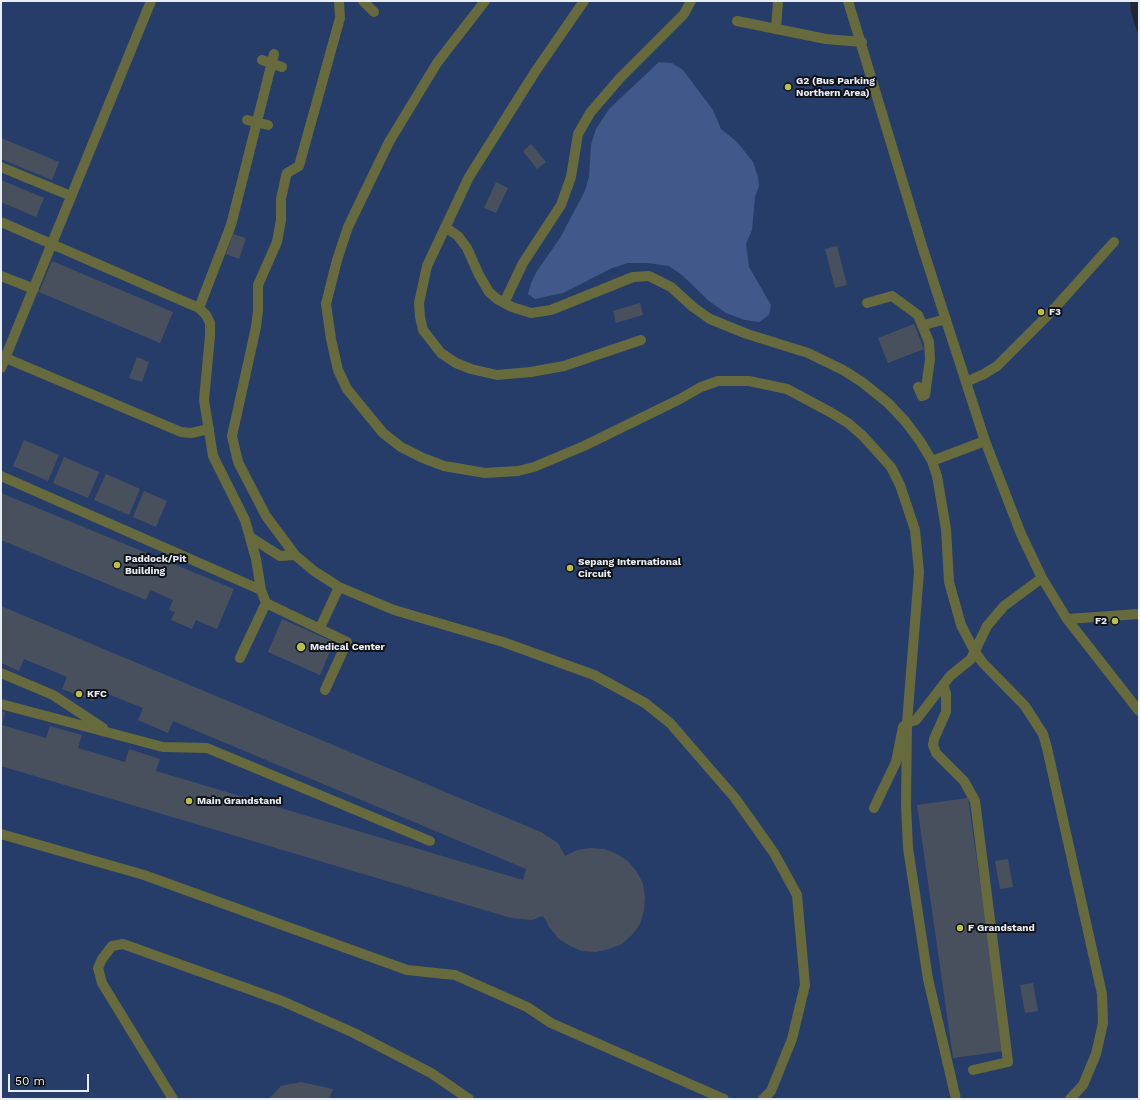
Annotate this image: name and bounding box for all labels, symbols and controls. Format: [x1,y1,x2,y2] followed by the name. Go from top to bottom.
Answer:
[796,75,875,98] place label: G2 (Bus Parking Northern Area)
[783,82,793,92] marker: G2 (Bus Parking Northern Area)
[1049,306,1061,318] place label: F3
[1036,307,1046,317] marker: F3
[125,553,186,576] place label: Paddock/Pit Building
[578,556,681,580] place label: Sepang International Circuit
[112,560,122,570] marker: Paddock/Pit Building
[565,563,575,573] marker: Sepang International Circuit
[1095,615,1107,627] place label: F2
[1110,616,1120,626] marker: F2
[295,641,307,653] marker: Medical Center
[310,641,385,653] place label: Medical Center
[87,688,107,700] place label: KFC
[74,689,84,699] marker: KFC
[197,795,282,807] place label: Main Grandstand
[184,796,194,806] marker: Main Grandstand
[968,922,1035,934] place label: F Grandstand
[955,923,965,933] marker: F Grandstand
[10,1066,91,1092] scale bar
[15,1074,45,1088] text: 50 m

